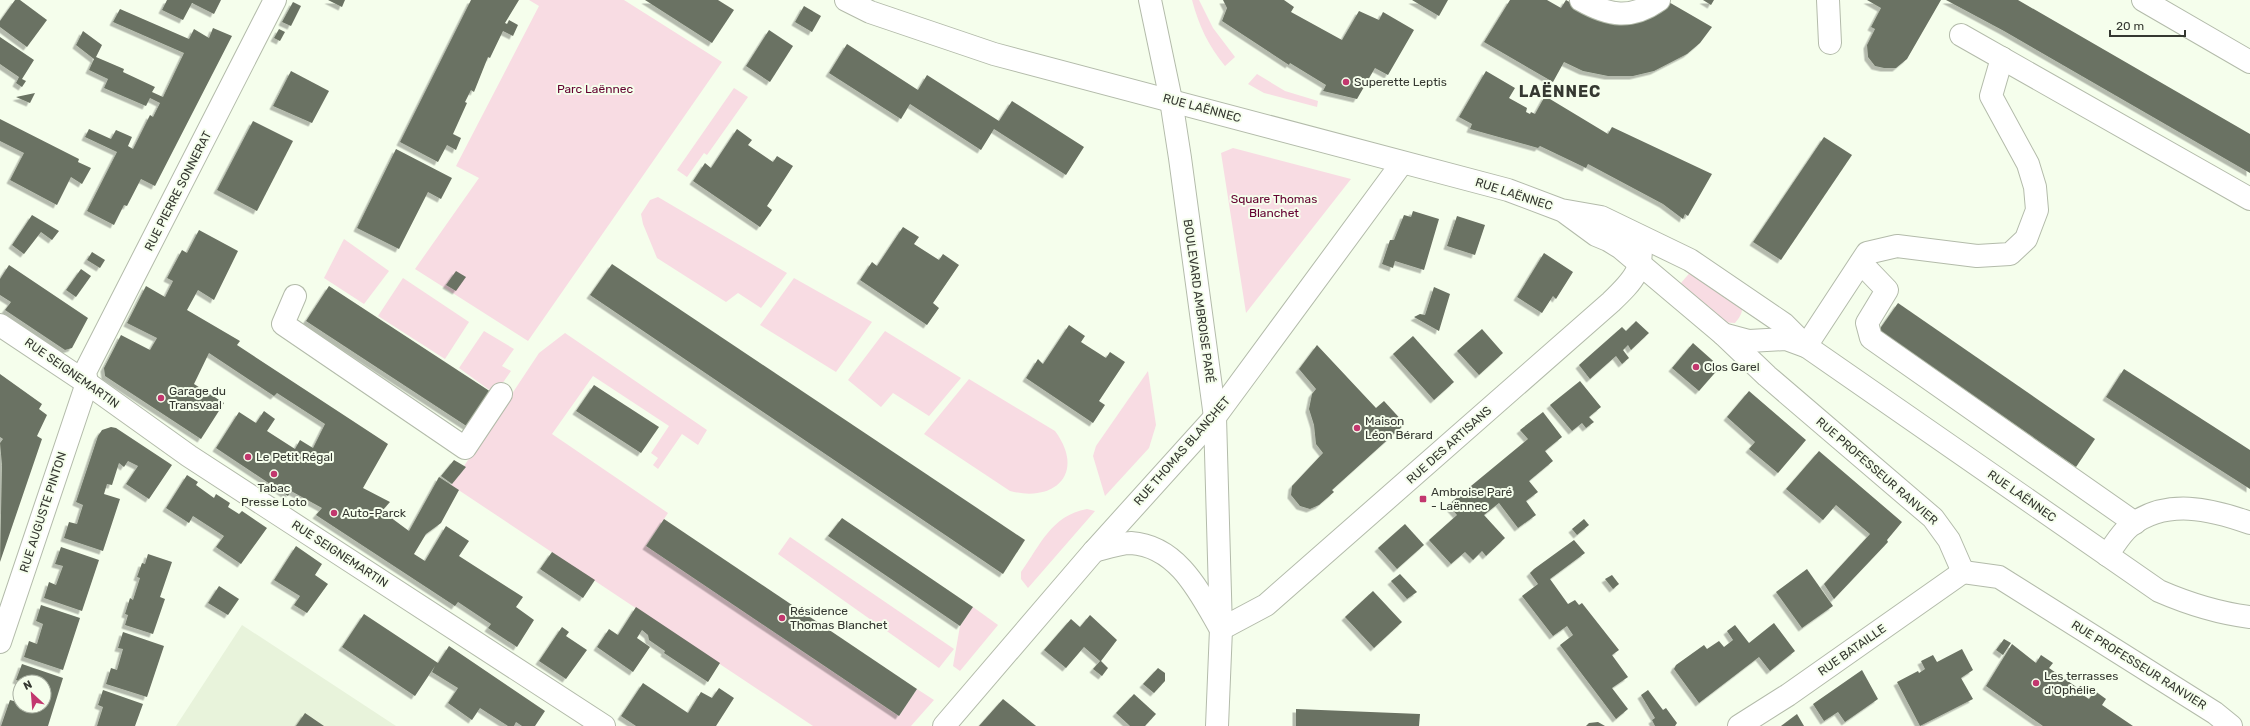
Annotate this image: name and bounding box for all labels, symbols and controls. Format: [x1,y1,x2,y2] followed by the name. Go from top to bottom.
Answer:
[2110,12,2185,38] scale bar
[2116,19,2144,33] text: 20 m
[1354,75,1447,89] place label: Superette Leptis
[1341,77,1351,87] marker: Superette Leptis
[557,82,633,96] park label: Parc Laënnec
[1519,82,1601,101] district label: LAËNNEC
[1161,91,1243,125] street label: RUE LAËNNEC
[142,129,214,253] street label: RUE PIERRE SONNERAT
[1474,175,1554,213] street label: RUE LAËNNEC
[1231,192,1317,220] park label: Square Thomas Blanchet
[1181,218,1217,384] street label: BOULEVARD AMBROISE PARÉ
[22,335,122,411] street label: RUE SEIGNEMARTIN
[1704,360,1760,374] place label: Clos Garel
[1691,362,1701,372] marker: Clos Garel
[169,384,226,412] place label: Garage du Transvaal
[156,393,166,403] marker: Garage du Transvaal
[1131,394,1233,508] street label: RUE THOMAS BLANCHET
[1404,403,1494,487] street label: RUE DES ARTISANS
[1365,414,1433,442] place label: Maison Léon Bérard
[1813,414,1941,528] street label: RUE PROFESSEUR RANVIER
[1352,423,1362,433] marker: Maison Léon Bérard
[17,450,69,574] street label: RUE AUGUSTE PINTON
[256,450,333,464] place label: Le Petit Régal
[243,452,253,462] marker: Le Petit Régal
[1985,467,2059,525] street label: RUE LAËNNEC
[269,469,279,479] marker: Tabac Presse Loto
[241,481,307,509] place label: Tabac Presse Loto
[1431,485,1513,513] place label: Ambroise Paré - Laënnec
[1418,494,1428,504] marker: Ambroise Paré - Laënnec
[342,506,407,520] place label: Auto-Parck
[329,508,339,518] marker: Auto-Parck
[289,518,391,590] street label: RUE SEIGNEMARTIN
[790,604,888,632] place label: Résidence Thomas Blanchet
[777,613,787,623] marker: Résidence Thomas Blanchet
[2069,618,2209,712] street label: RUE PROFESSEUR RANVIER
[1815,621,1889,679] street label: RUE BATAILLE
[2044,669,2118,697] place label: Les terrasses d'Ophélie
[12,674,52,714] north arrow
[21,678,34,693] text: N
[2031,678,2041,688] marker: Les terrasses d'Ophélie

